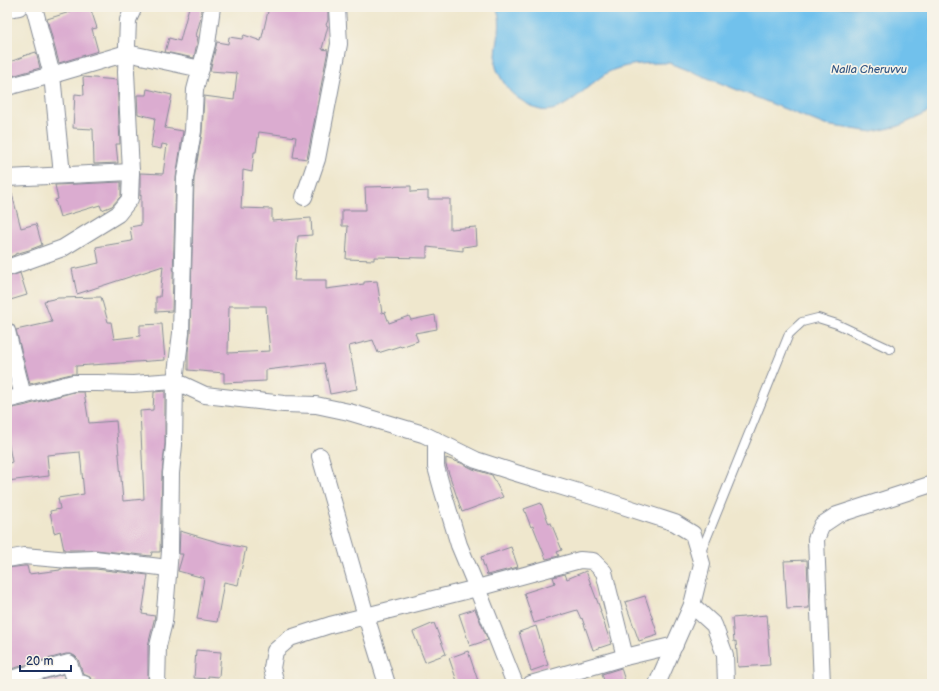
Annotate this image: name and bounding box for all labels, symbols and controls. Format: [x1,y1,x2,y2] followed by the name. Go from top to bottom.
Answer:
[831,63,907,76] water label: Nalla Cheruvvu
[20,647,71,673] scale bar
[26,654,53,669] text: 20 m

